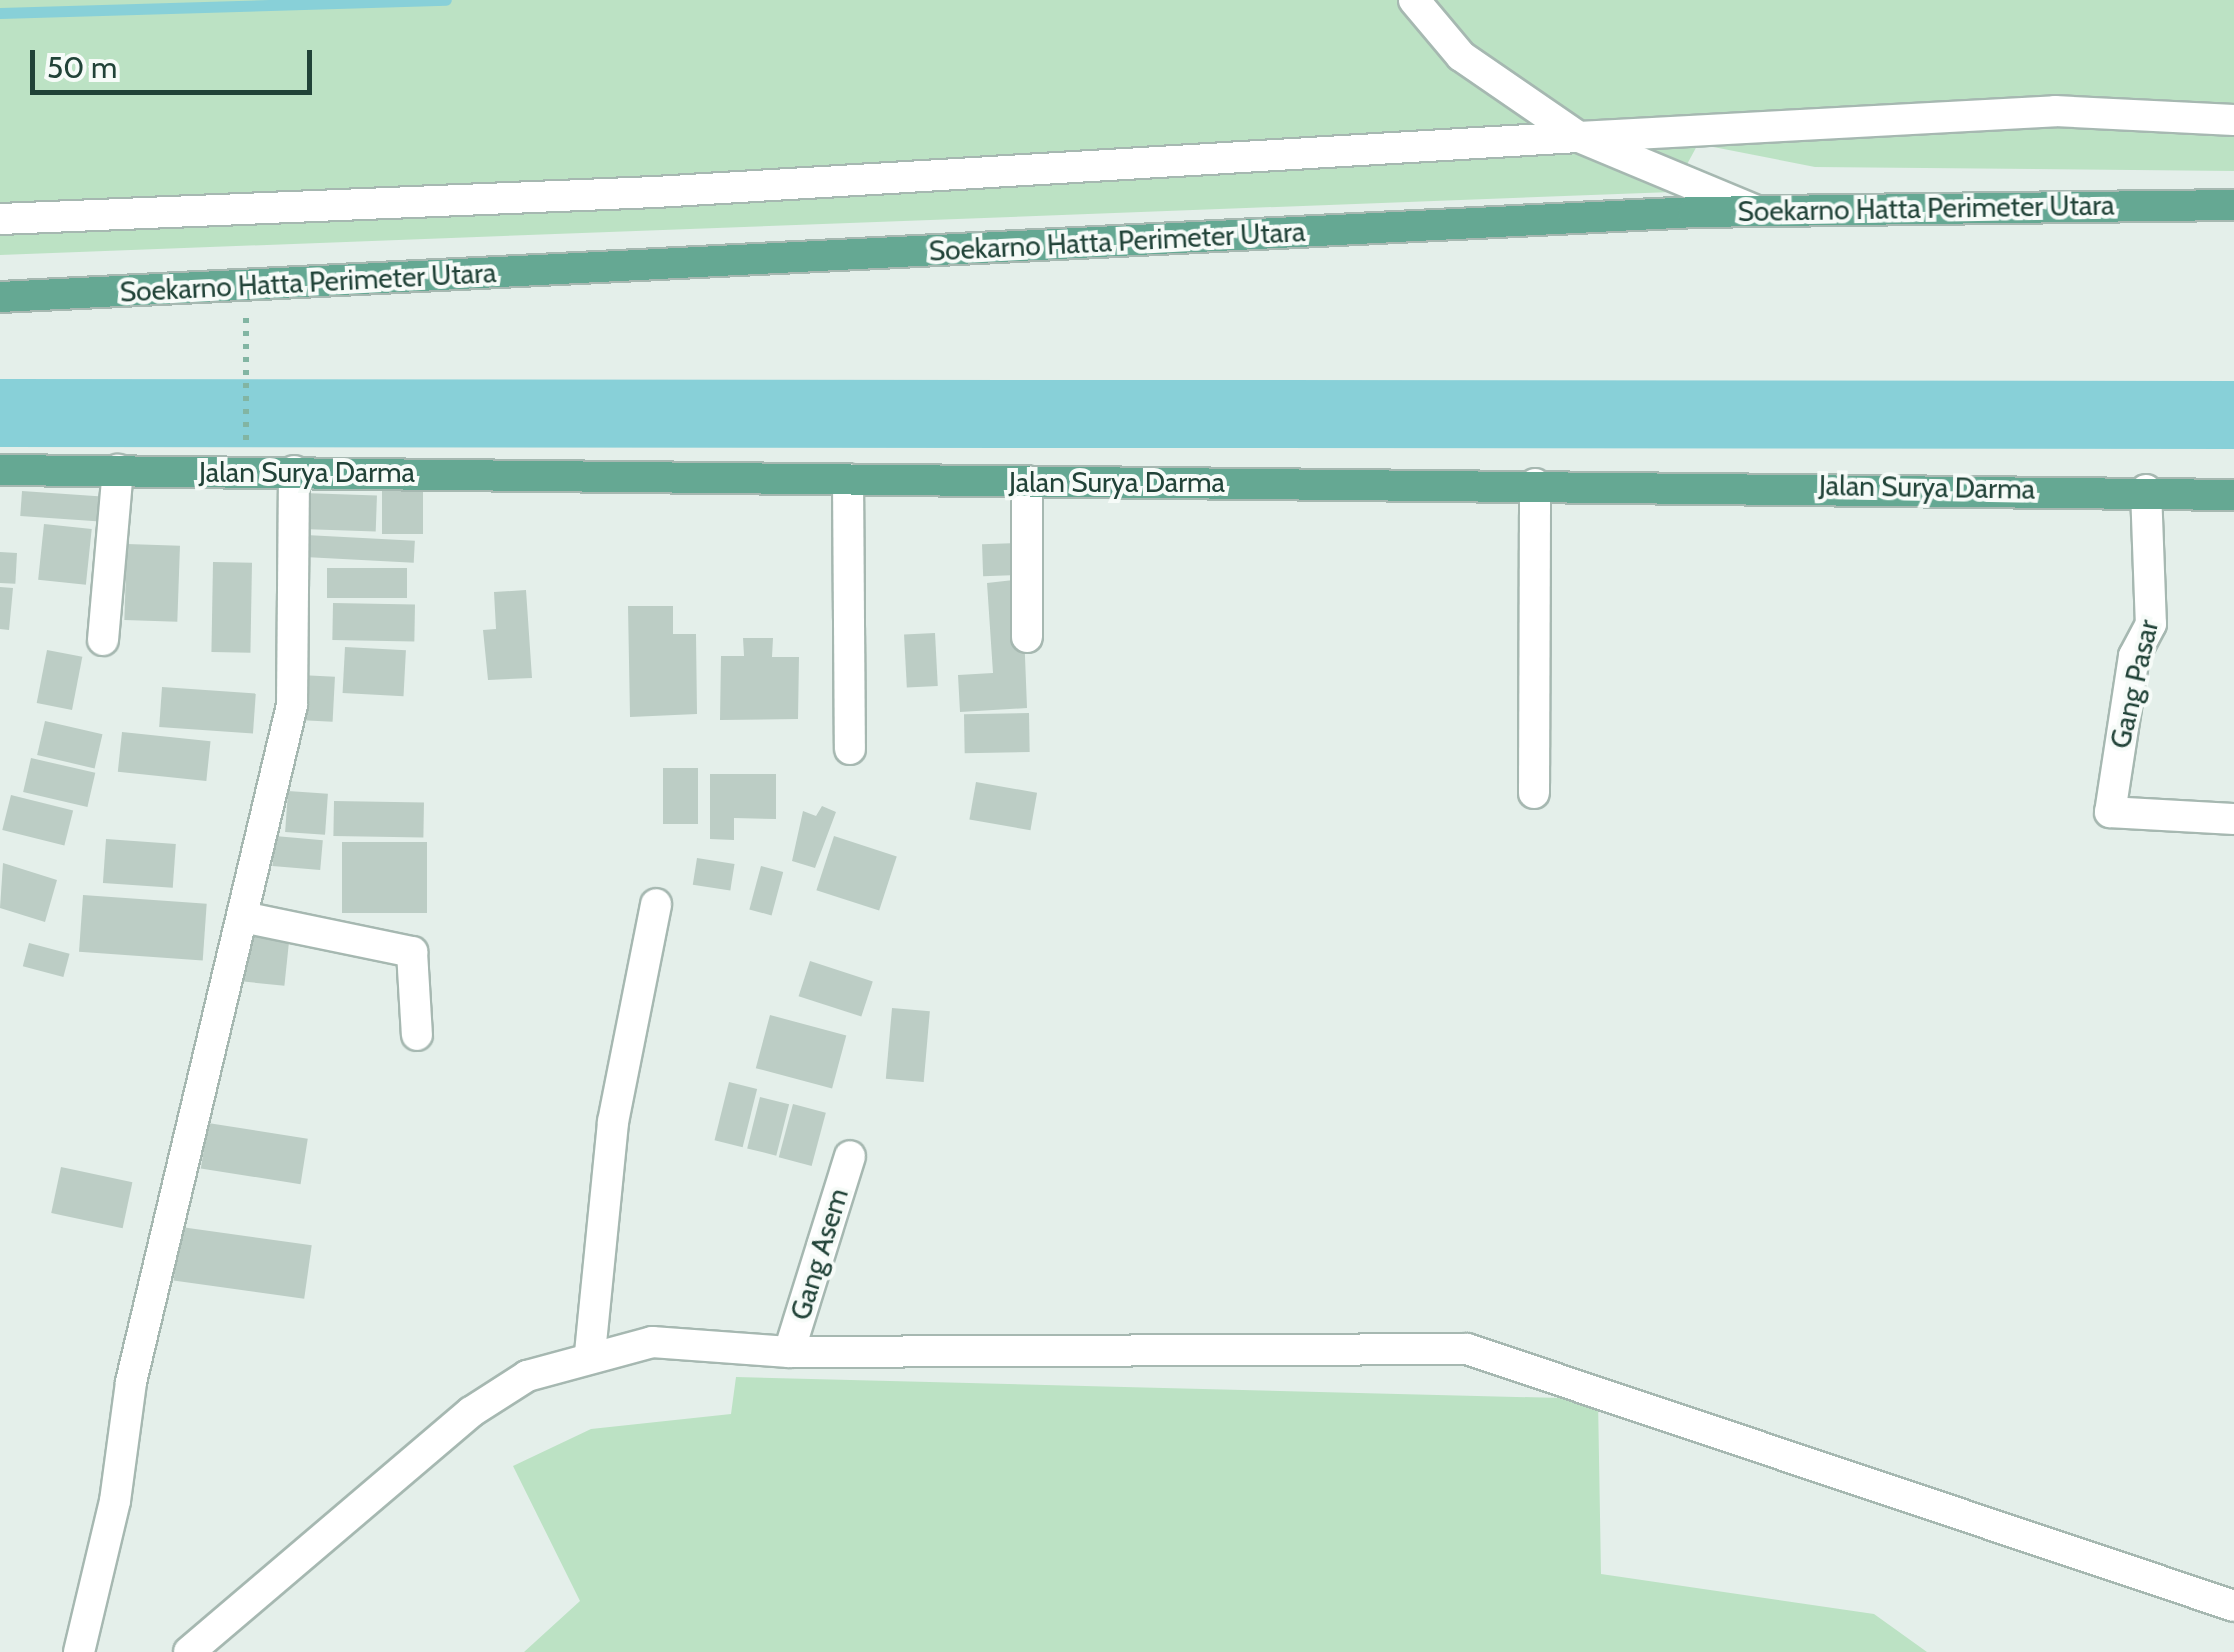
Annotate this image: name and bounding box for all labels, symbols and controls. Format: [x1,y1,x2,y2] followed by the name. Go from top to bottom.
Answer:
[35,30,318,92] scale bar
[47,49,117,86] text: 50 m
[1737,188,2115,228] street label: Soekarno Hatta Perimeter Utara
[928,214,1306,268] street label: Soekarno Hatta Perimeter Utara
[119,255,497,309] street label: Soekarno Hatta Perimeter Utara
[199,455,415,489] street label: Jalan Surya Darma
[1009,465,1225,499] street label: Jalan Surya Darma
[1819,468,2035,506] street label: Jalan Surya Darma
[2103,616,2165,752] street label: Gang Pasar
[783,1184,855,1324] street label: Gang Asem

